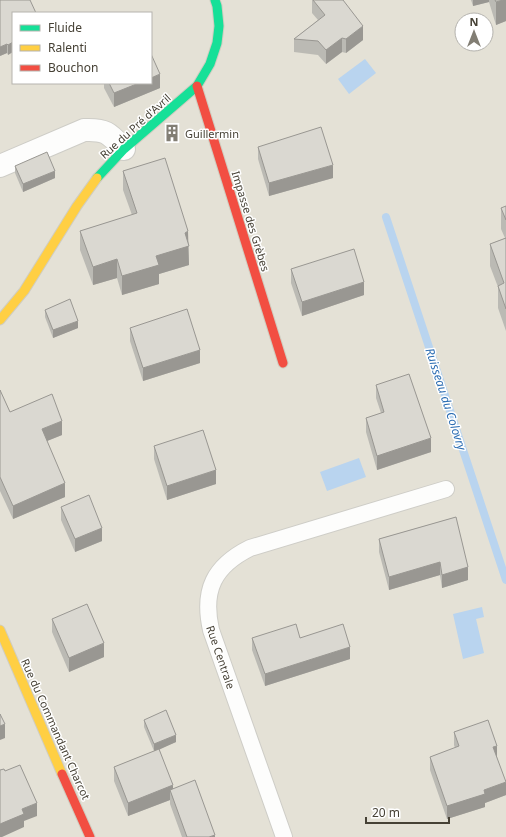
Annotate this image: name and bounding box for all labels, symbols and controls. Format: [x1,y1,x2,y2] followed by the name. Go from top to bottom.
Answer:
[12,12,152,84] legend
[454,12,494,52] north arrow
[470,14,478,29] text: N
[48,19,82,36] text: Fluide
[48,39,87,56] text: Ralenti
[48,59,98,76] text: Bouchon
[96,90,174,162] street label: Rue du Pré d'Avril
[162,123,182,143] building icon: Guillermin
[185,126,239,141] place label: Guillermin
[229,169,273,273] street label: Impasse des Grèbes
[421,346,471,454] water label: Ruisseau du Colovry
[203,623,239,691] street label: Rue Centrale
[18,656,94,802] street label: Rue du Commandant Charcot
[366,799,449,825] scale bar
[372,804,400,821] text: 20 m

